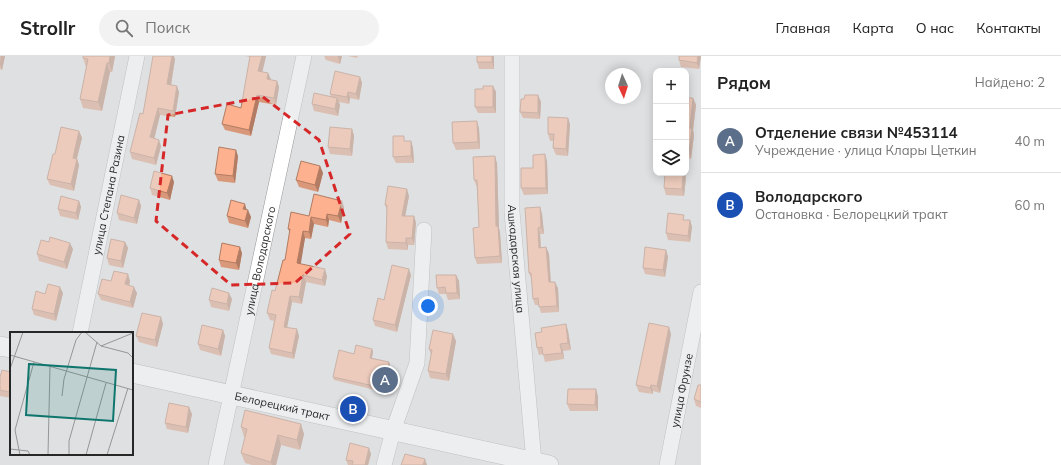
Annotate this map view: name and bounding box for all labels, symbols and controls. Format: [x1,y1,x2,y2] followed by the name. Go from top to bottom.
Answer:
[99,10,379,46] search box
[20,16,75,40] text: Strollr
[113,17,135,39] icon: search
[145,18,190,37] text: Поиск
[776,19,831,37] text: Главная
[853,19,894,37] text: Карта
[916,19,954,37] text: О нас
[976,19,1041,37] text: Контакты
[605,68,641,104] north arrow
[653,68,689,176] map controls
[653,68,689,104] button: +
[717,72,771,93] text: Рядом
[975,74,1045,90] text: Найдено: 2
[653,104,689,140] button: −
[755,123,958,142] text: Отделение связи №453114
[725,133,735,149] text: A
[1015,133,1045,149] text: 40 m
[89,134,128,256] street label: улица Степана Разина
[653,140,689,176] button: layers
[755,142,977,158] text: Учреждение · улица Клары Цеткин
[755,187,863,206] text: Володарского
[726,197,734,213] text: B
[1015,197,1045,213] text: 60 m
[505,204,528,314] street label: Ашкадарская улица
[241,205,278,316] street label: улица Володарского
[755,206,948,222] text: Остановка · Белорецкий тракт
[418,296,438,316] your location
[10,332,133,455] inset map
[668,352,696,429] street label: улица Фрунзе
[372,365,398,395] pin: A
[233,389,331,423] street label: Белорецкий тракт
[340,394,366,424] pin: B

